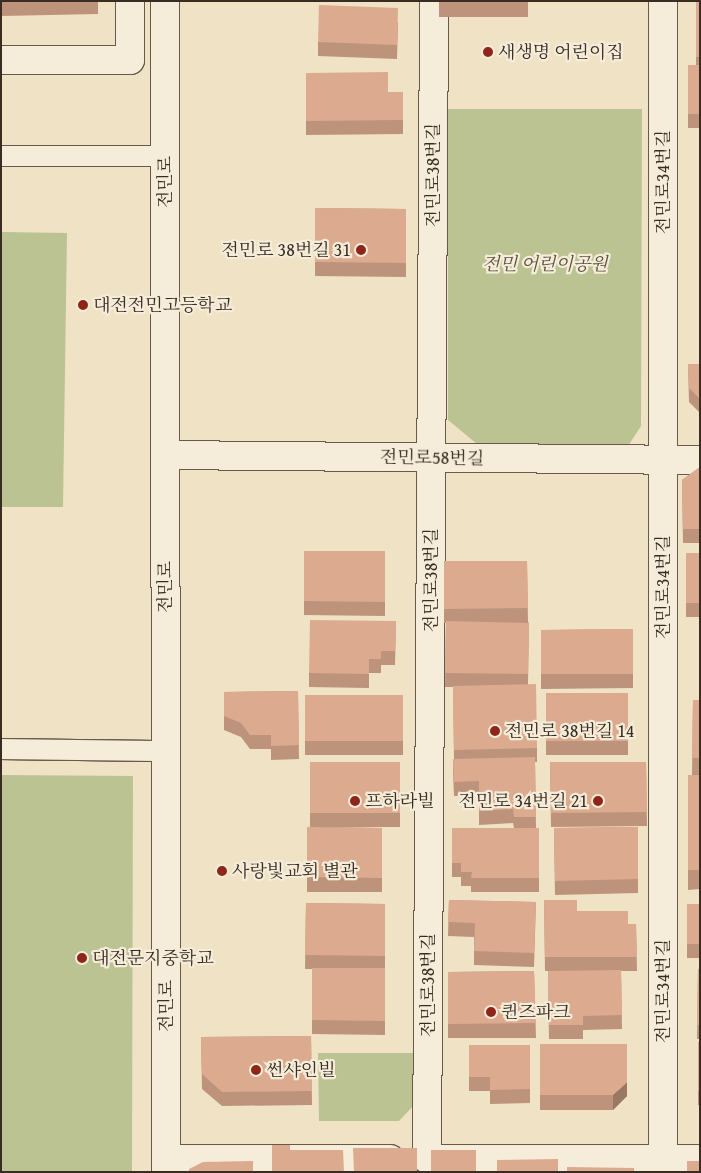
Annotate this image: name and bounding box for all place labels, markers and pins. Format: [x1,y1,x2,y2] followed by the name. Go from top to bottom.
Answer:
[498,41,624,63] place label: 새생명 어린이집
[482,46,494,58] marker: 새생명 어린이집
[221,239,351,261] place label: 전민로 38번길 31
[355,244,367,256] marker: 전민로 38번길 31
[93,294,232,316] place label: 대전전민고등학교
[77,299,89,311] marker: 대전전민고등학교
[505,720,635,742] place label: 전민로 38번길 14
[489,725,501,737] marker: 전민로 38번길 14
[365,790,435,812] place label: 프하라빌
[458,790,588,812] place label: 전민로 34번길 21
[349,795,361,807] marker: 프하라빌
[592,795,604,807] marker: 전민로 34번길 21
[232,860,358,882] place label: 사랑빛교회 별관
[216,865,228,877] marker: 사랑빛교회 별관
[92,947,214,969] place label: 대전문지중학교
[76,952,88,964] marker: 대전문지중학교
[501,1001,571,1023] place label: 퀸즈파크
[485,1006,497,1018] marker: 퀸즈파크
[266,1059,336,1081] place label: 썬샤인빌
[250,1064,262,1076] marker: 썬샤인빌

